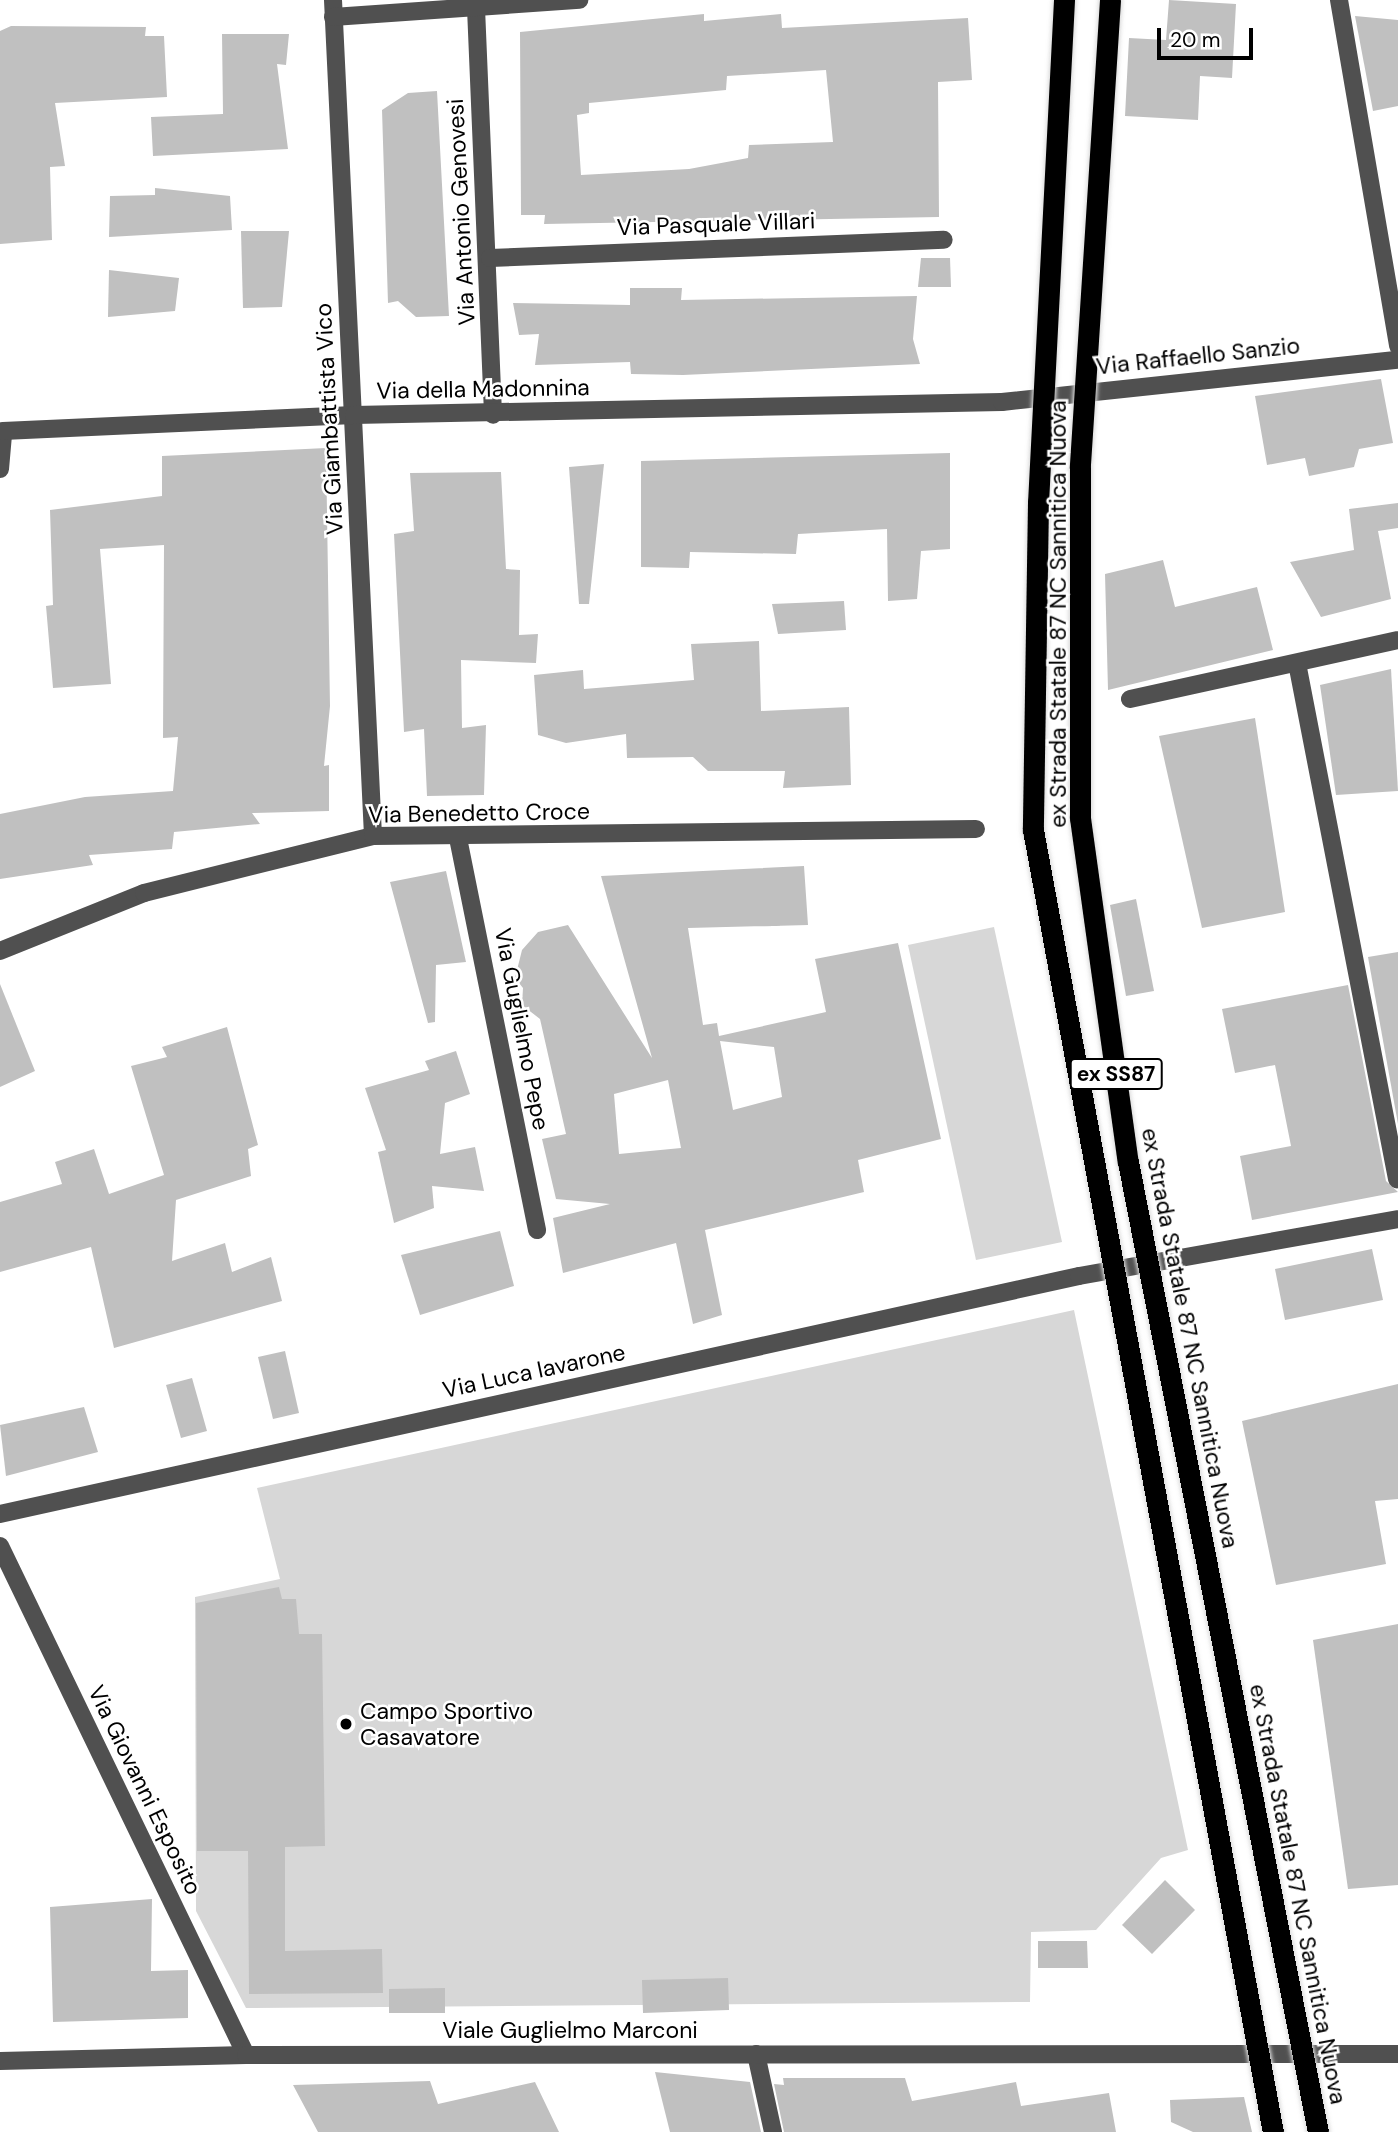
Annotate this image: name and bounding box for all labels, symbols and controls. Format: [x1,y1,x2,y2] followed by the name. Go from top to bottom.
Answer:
[1160,14,1256,58] scale bar
[1170,26,1221,54] text: 20 m
[441,98,481,326] street label: Via Antonio Genovesi
[616,207,816,241] street label: Via Pasquale Villari
[309,302,349,536] street label: Via Giambattista Vico
[1095,332,1301,380] street label: Via Raffaello Sanzio
[376,373,590,405] street label: Via della Madonnina
[1044,400,1072,828] street label: ex Strada Statale 87 NC Sannitica Nuova
[368,797,590,829] street label: Via Benedetto Croce
[489,926,555,1132] street label: Via Guglielmo Pepe
[1069,1056,1163,1092] road number: ex SS87
[1136,1126,1244,1550] street label: ex Strada Statale 87 NC Sannitica Nuova
[440,1338,628,1404] street label: Via Luca Iavarone
[82,1681,208,1899] street label: Via Giovanni Esposito
[1244,1682,1352,2106] street label: ex Strada Statale 87 NC Sannitica Nuova
[360,1697,533,1751] place label: Campo Sportivo Casavatore
[338,1716,354,1732] marker: Campo Sportivo Casavatore
[442,2016,698,2044] street label: Viale Guglielmo Marconi

